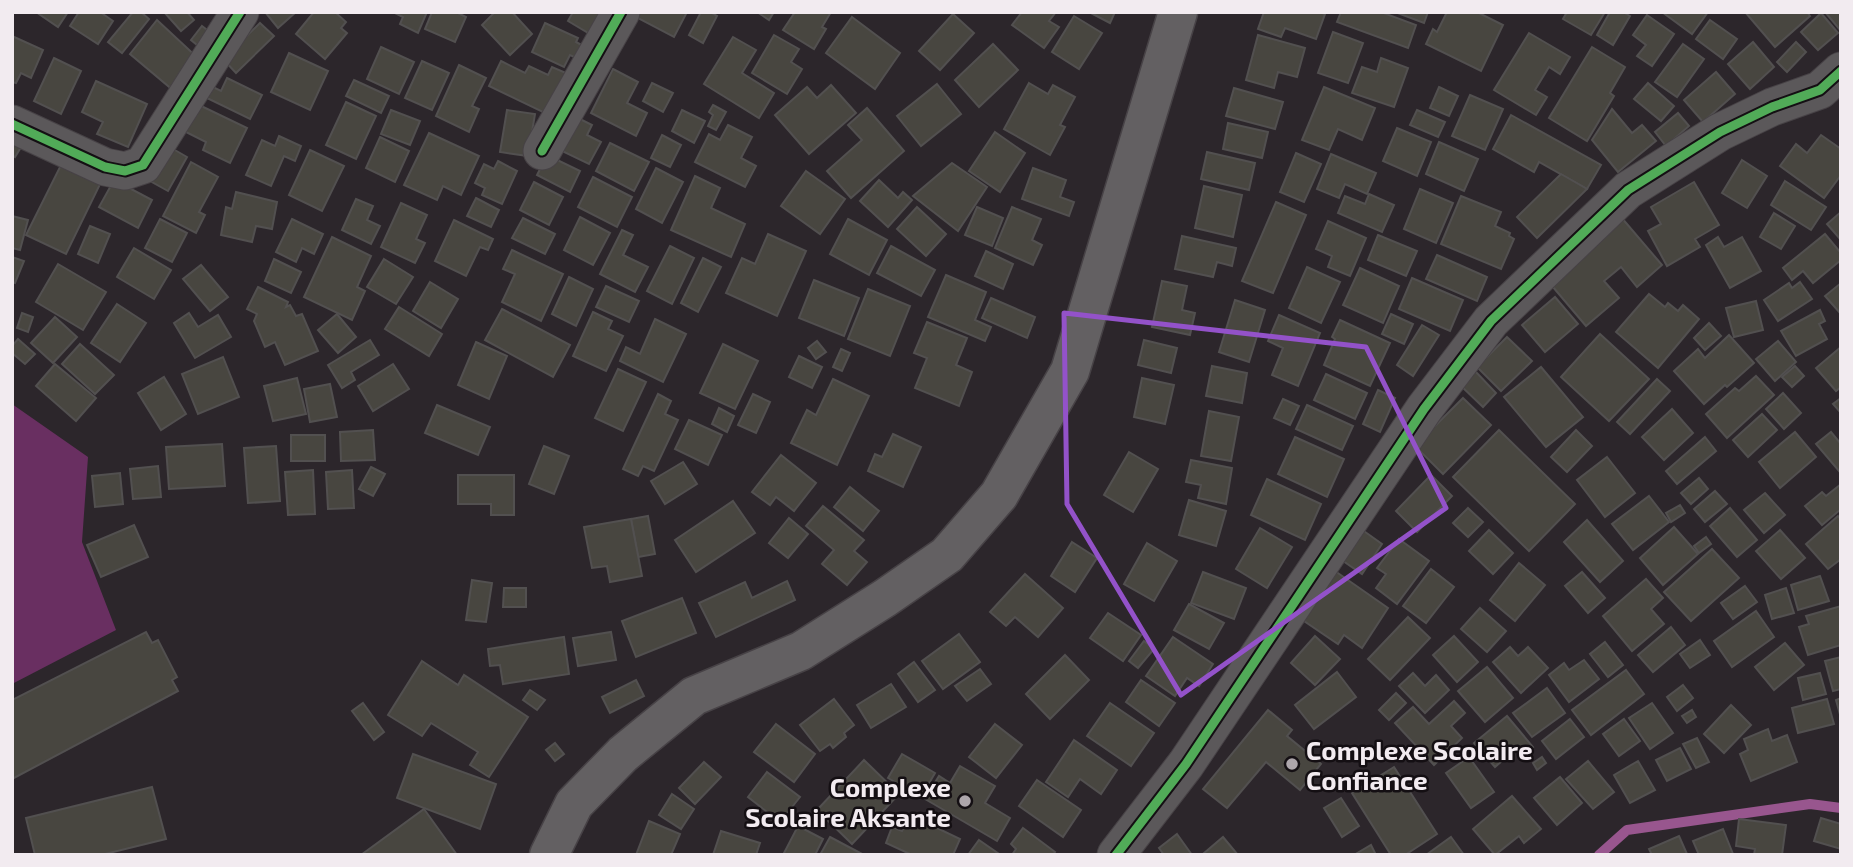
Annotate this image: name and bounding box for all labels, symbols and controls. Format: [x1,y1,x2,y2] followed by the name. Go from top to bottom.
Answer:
[1306,734,1533,795] place label: Complexe Scolaire Confiance
[1284,756,1300,772] marker: Complexe Scolaire Confiance
[745,771,951,832] place label: Complexe Scolaire Aksante
[957,793,973,809] marker: Complexe Scolaire Aksante

